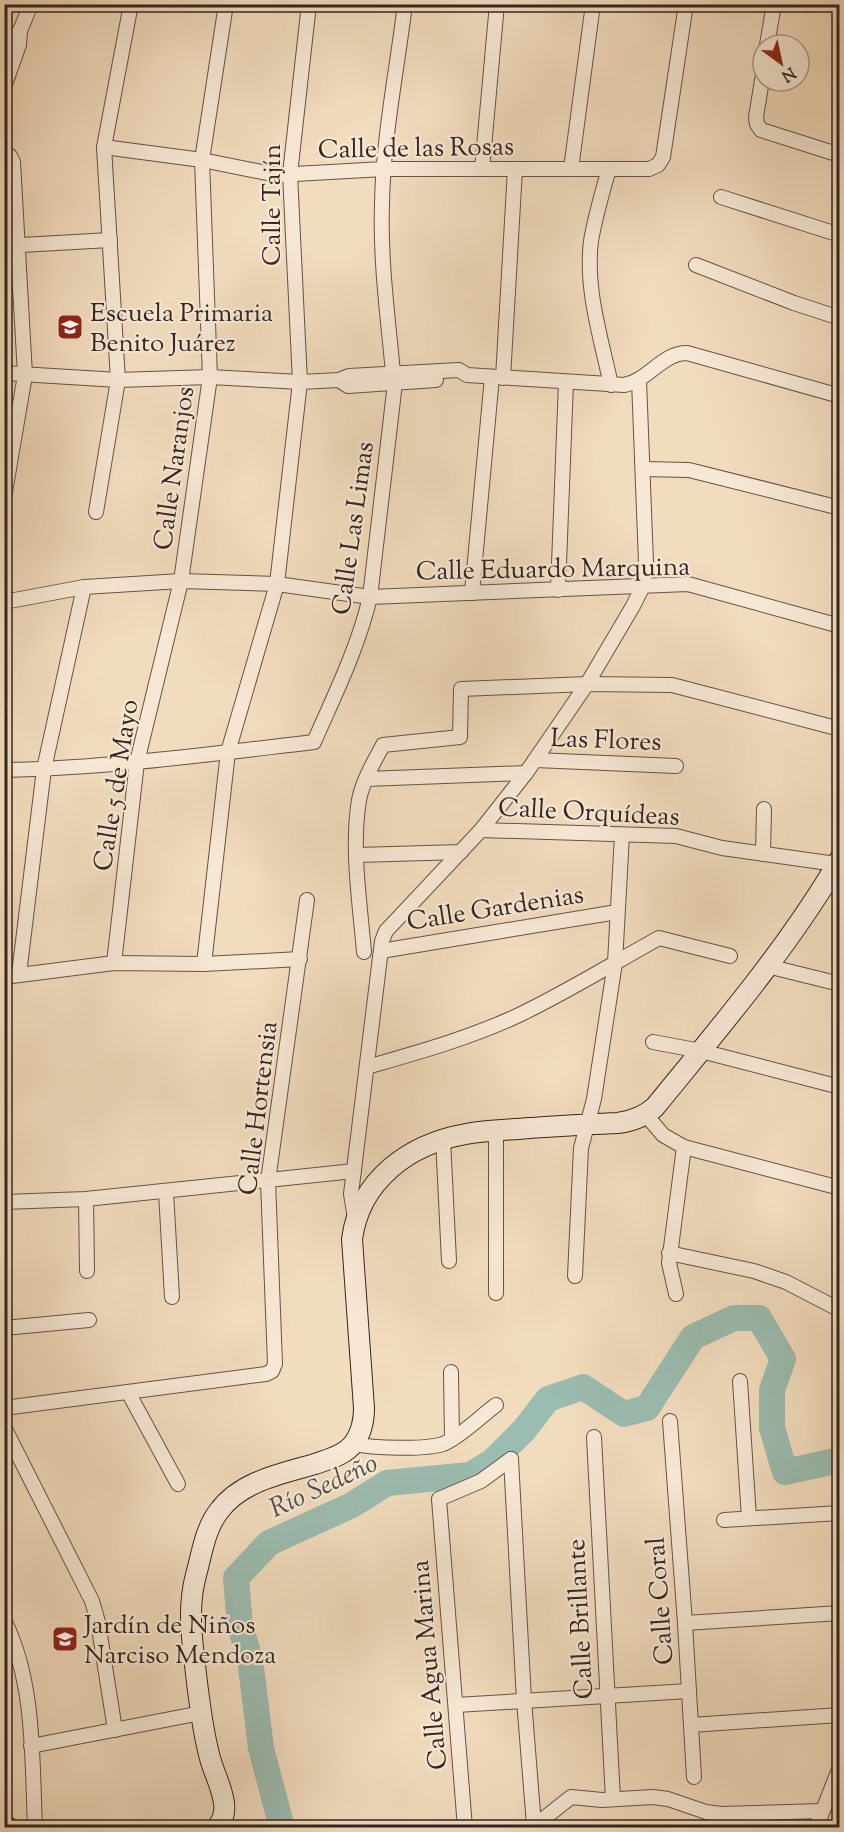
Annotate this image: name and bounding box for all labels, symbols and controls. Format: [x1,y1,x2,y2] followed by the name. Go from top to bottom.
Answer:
[751,33,811,93] north arrow
[776,60,799,87] text: N
[318,129,514,170] street label: Calle de las Rosas
[255,144,292,266] street label: Calle Tajín
[90,296,273,363] place label: Escuela Primaria Benito Juárez
[55,312,85,342] school or university icon: Escuela Primaria Benito Juárez
[146,384,205,553] street label: Calle Naranjos
[324,439,385,617] street label: Calle Las Limas
[416,550,691,591] street label: Calle Eduardo Marquina
[86,697,149,874] street label: Calle 5 de Mayo
[550,721,662,762] street label: Las Flores
[497,790,681,837] street label: Calle Orquídeas
[404,877,586,942] street label: Calle Gardenias
[230,1019,289,1197] street label: Calle Hortensia
[263,1445,385,1529] water label: Río Sedeño
[639,1536,684,1666] street label: Calle Coral
[559,1538,604,1700] street label: Calle Brillante
[403,1558,458,1771] street label: Calle Agua Marina
[82,1608,276,1675] place label: Jardín de Niños Narciso Mendoza
[50,1624,80,1654] school or university icon: Jardín de Niños Narciso Mendoza

